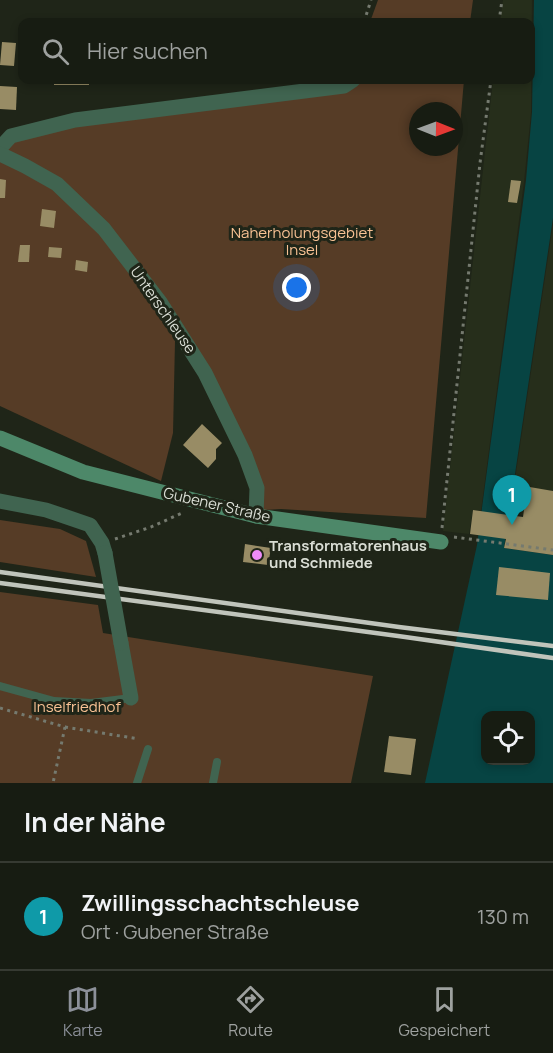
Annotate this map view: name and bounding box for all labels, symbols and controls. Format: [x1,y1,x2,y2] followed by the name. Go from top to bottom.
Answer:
[18,18,535,84] search box
[39,35,72,68] icon: search
[87,36,208,66] text: Hier suchen
[409,102,463,156] north arrow
[231,222,373,260] park label: Naherholungsgebiet Insel
[126,262,201,358] street label: Unterschleuse
[282,273,311,302] your location
[492,476,532,525] pin: 1
[161,482,273,527] street label: Gubener Straße
[269,535,427,573] place label: Transformatorenhaus und Schmiede
[250,548,264,562] marker: Transformatorenhaus und Schmiede
[33,696,121,717] park label: Inselfriedhof
[481,711,535,765] map controls
[481,711,535,765] button: locate
[24,804,166,840] text: In der Nähe
[81,888,359,918] text: Zwillingsschachtschleuse
[39,903,48,930] text: 1
[477,903,529,930] text: 130 m
[81,918,269,945] text: Ort · Gubener Straße
[63,983,102,1041] tab: Karte
[228,983,273,1041] tab: Route
[399,983,490,1041] tab: Gespeichert

